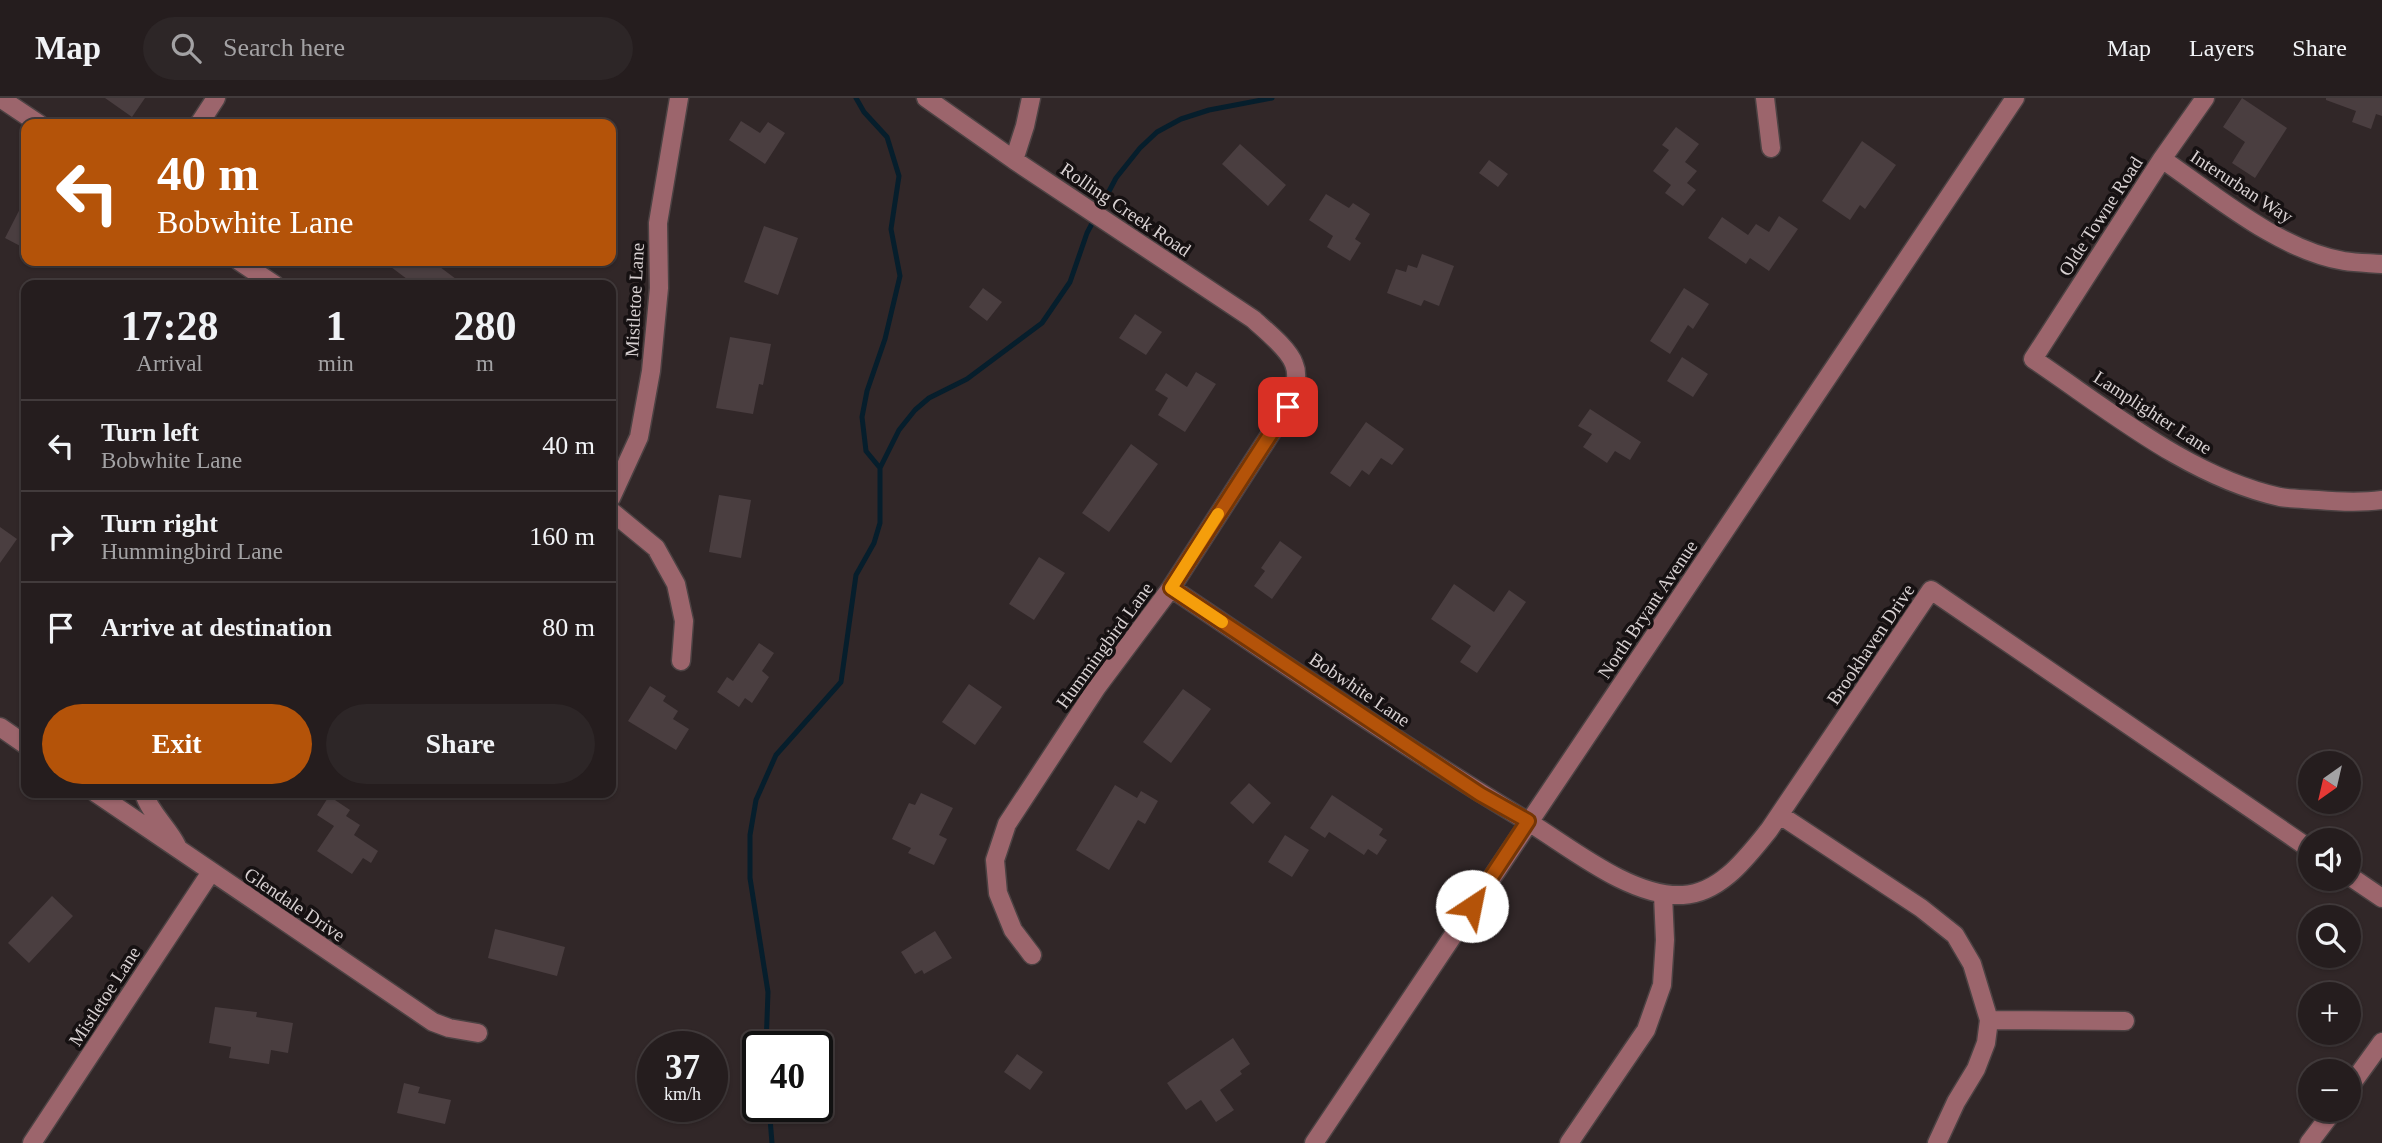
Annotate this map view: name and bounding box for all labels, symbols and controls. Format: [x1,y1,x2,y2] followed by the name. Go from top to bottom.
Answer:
[143,17,633,80] search box
[167,29,205,67] icon: search
[35,30,101,66] text: Map
[223,33,345,62] text: Search here
[2107,35,2151,61] text: Map
[2189,35,2254,61] text: Layers
[2292,35,2347,61] text: Share
[157,146,259,201] text: 40 m
[2187,146,2297,228] street label: Interurban Way
[42,147,133,238] icon: left
[2054,152,2147,280] street label: Olde Towne Road
[1057,158,1195,261] street label: Rolling Creek Road
[157,204,353,240] text: Bobwhite Lane
[621,242,648,358] street label: Mistletoe Lane
[121,303,219,349] text: 17:28
[325,303,346,349] text: 1
[453,303,516,349] text: 280
[136,351,203,376] text: Arrival
[318,351,354,376] text: min
[476,351,494,376] text: m
[2090,366,2216,458] street label: Lamplighter Lane
[1258,377,1318,437] pin
[1269,388,1307,426] icon: arrive
[101,418,199,447] text: Turn left
[42,427,80,465] icon: left
[542,431,595,460] text: 40 m
[101,448,242,473] text: Bobwhite Lane
[101,509,218,538] text: Turn right
[42,518,80,556] icon: right
[529,522,595,551] text: 160 m
[1593,536,1701,682] street label: North Bryant Avenue
[101,539,283,564] text: Hummingbird Lane
[1052,578,1157,712] street label: Hummingbird Lane
[1822,580,1919,709] street label: Brookhaven Drive
[42,609,80,647] icon: arrive
[101,613,332,642] text: Arrive at destination
[542,613,595,642] text: 80 m
[1306,648,1414,731] street label: Bobwhite Lane
[42,704,312,784] button: Exit
[326,704,595,784] button: Share
[2298,751,2361,814] north arrow
[2298,751,2361,1122] map controls
[2298,828,2361,891] button: sound
[241,863,349,946] street label: Glendale Drive
[1435,869,1509,943] position arrow
[2298,905,2361,968] button: search
[64,943,144,1050] street label: Mistletoe Lane
[2298,982,2361,1045] button: +
[742,1031,833,1122] speed limit sign: 40
[665,1048,700,1087] text: 37
[2298,1059,2361,1122] button: −
[664,1084,701,1104] text: km/h

